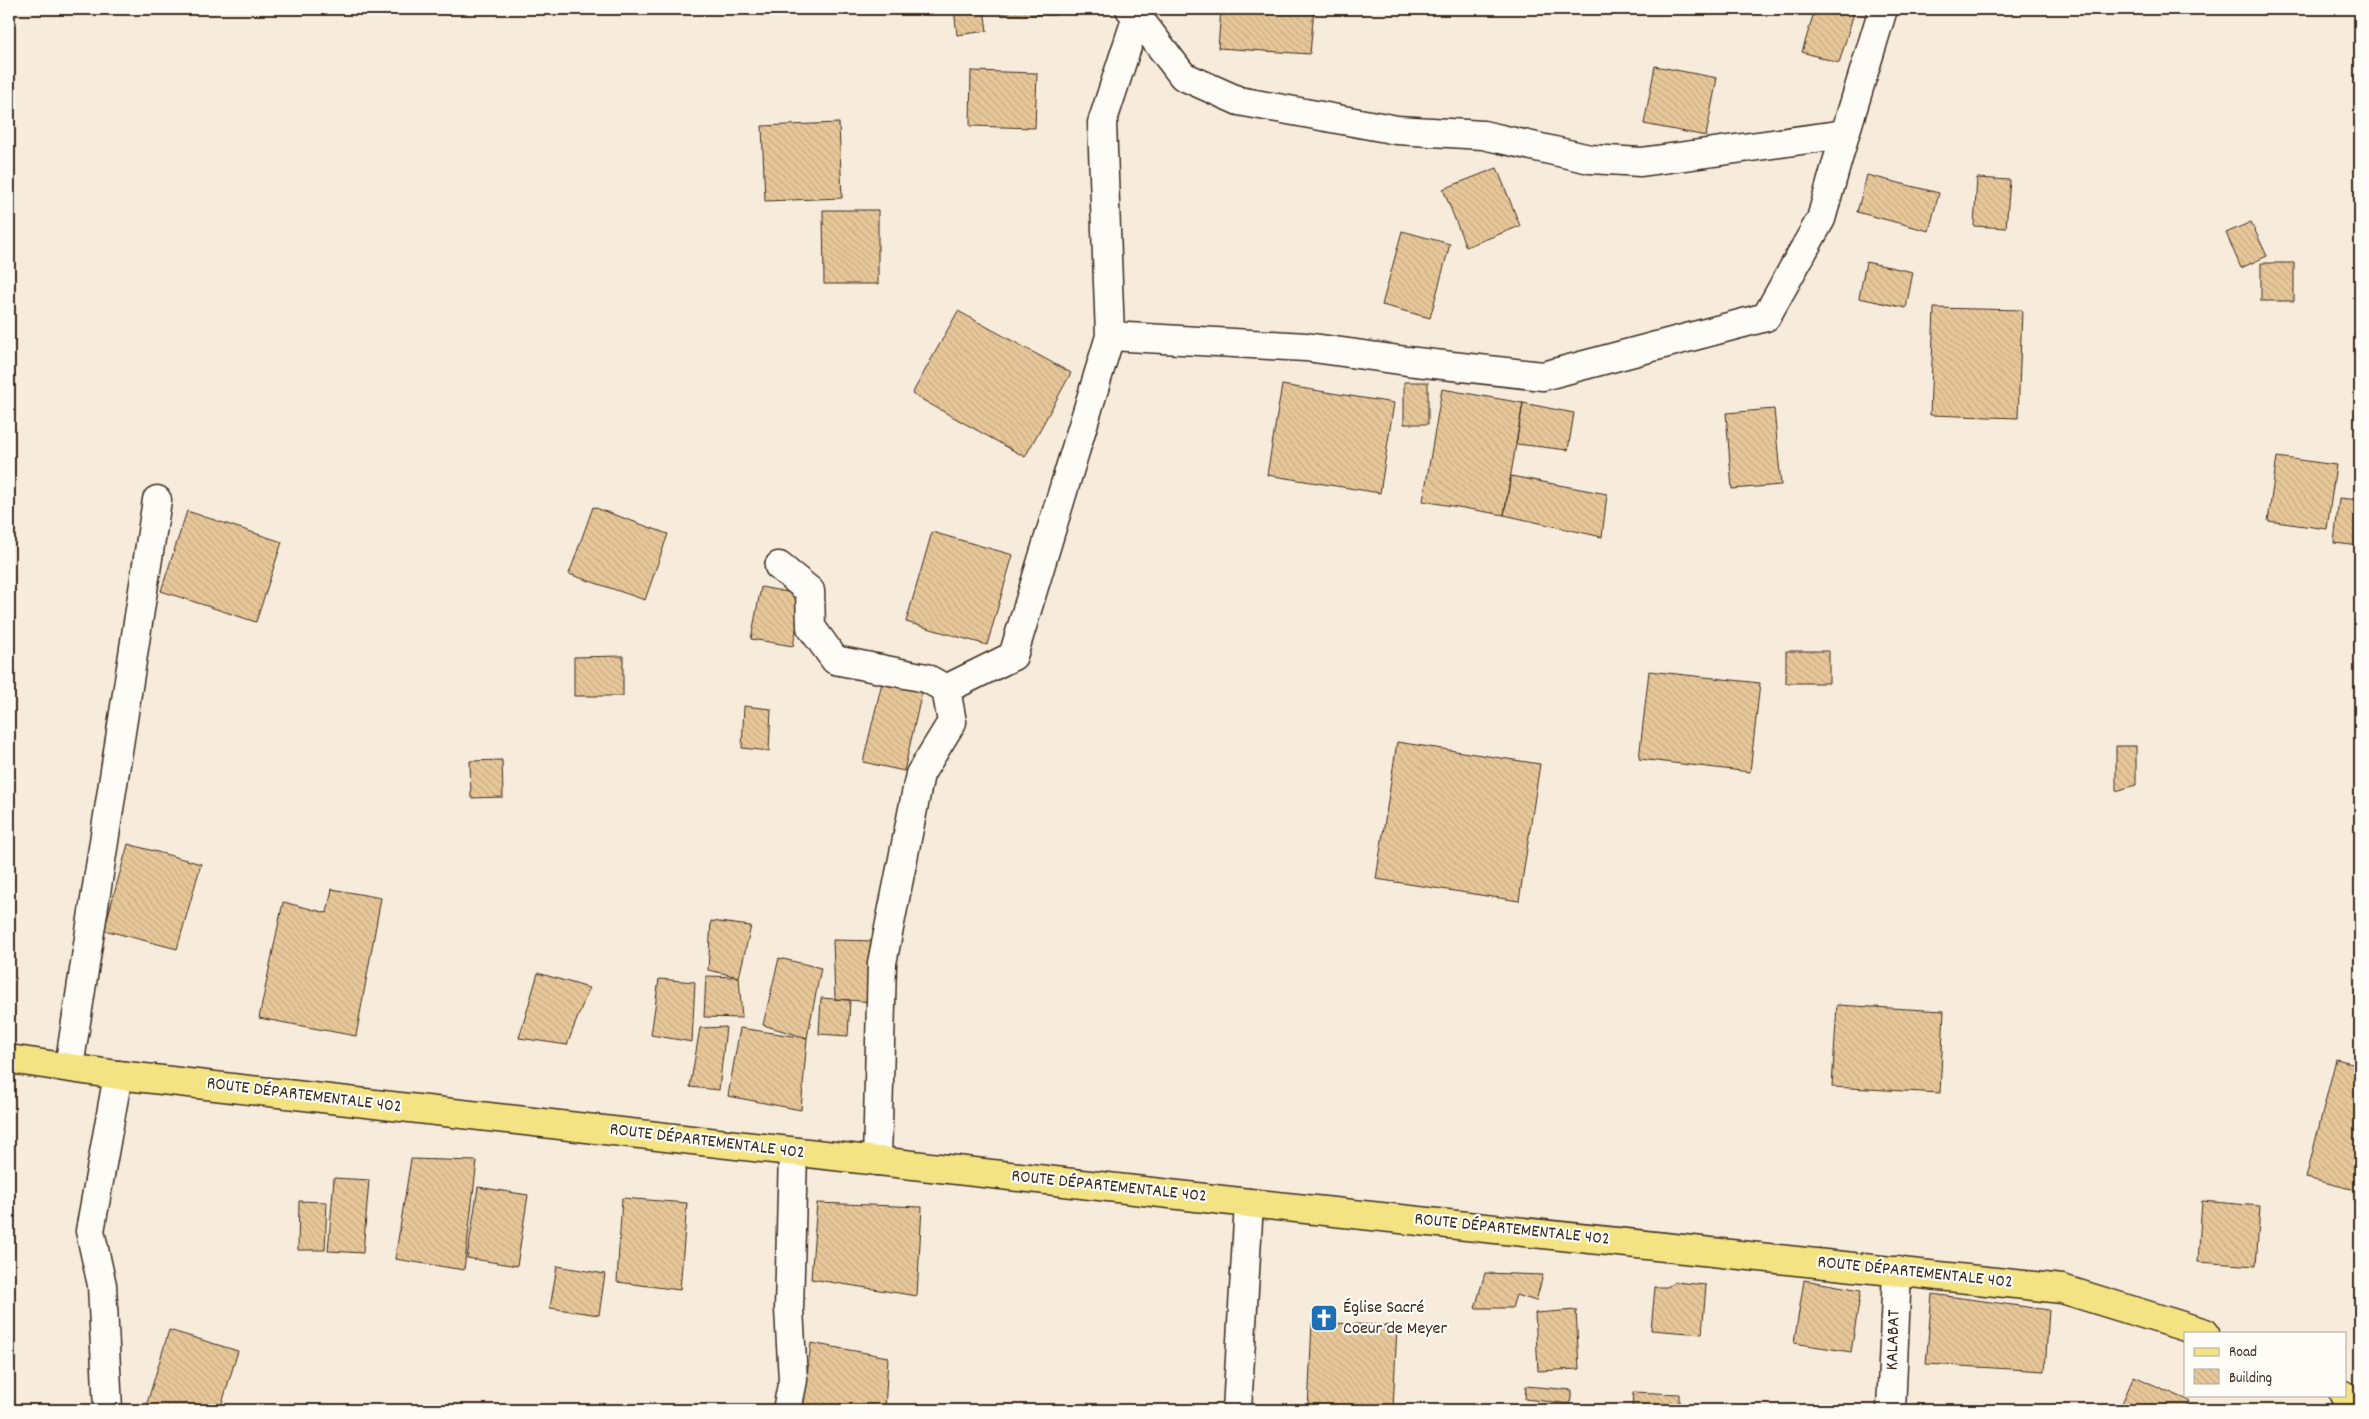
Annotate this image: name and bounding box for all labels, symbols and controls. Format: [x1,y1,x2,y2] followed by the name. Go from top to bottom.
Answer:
[205,1072,403,1120] street label: ROUTE DÉPARTEMENTALE 402
[608,1118,806,1166] street label: ROUTE DÉPARTEMENTALE 402
[1010,1164,1208,1210] street label: ROUTE DÉPARTEMENTALE 402
[1413,1207,1611,1253] street label: ROUTE DÉPARTEMENTALE 402
[1816,1250,2014,1296] street label: ROUTE DÉPARTEMENTALE 402
[1343,1296,1448,1342] place label: Église Sacré Coeur de Meyer
[1309,1303,1339,1333] church icon: Église Sacré Coeur de Meyer
[1880,1309,1908,1371] street label: KALABAT
[2184,1332,2346,1396] legend
[2229,1342,2257,1364] text: Road
[2229,1368,2272,1390] text: Building

